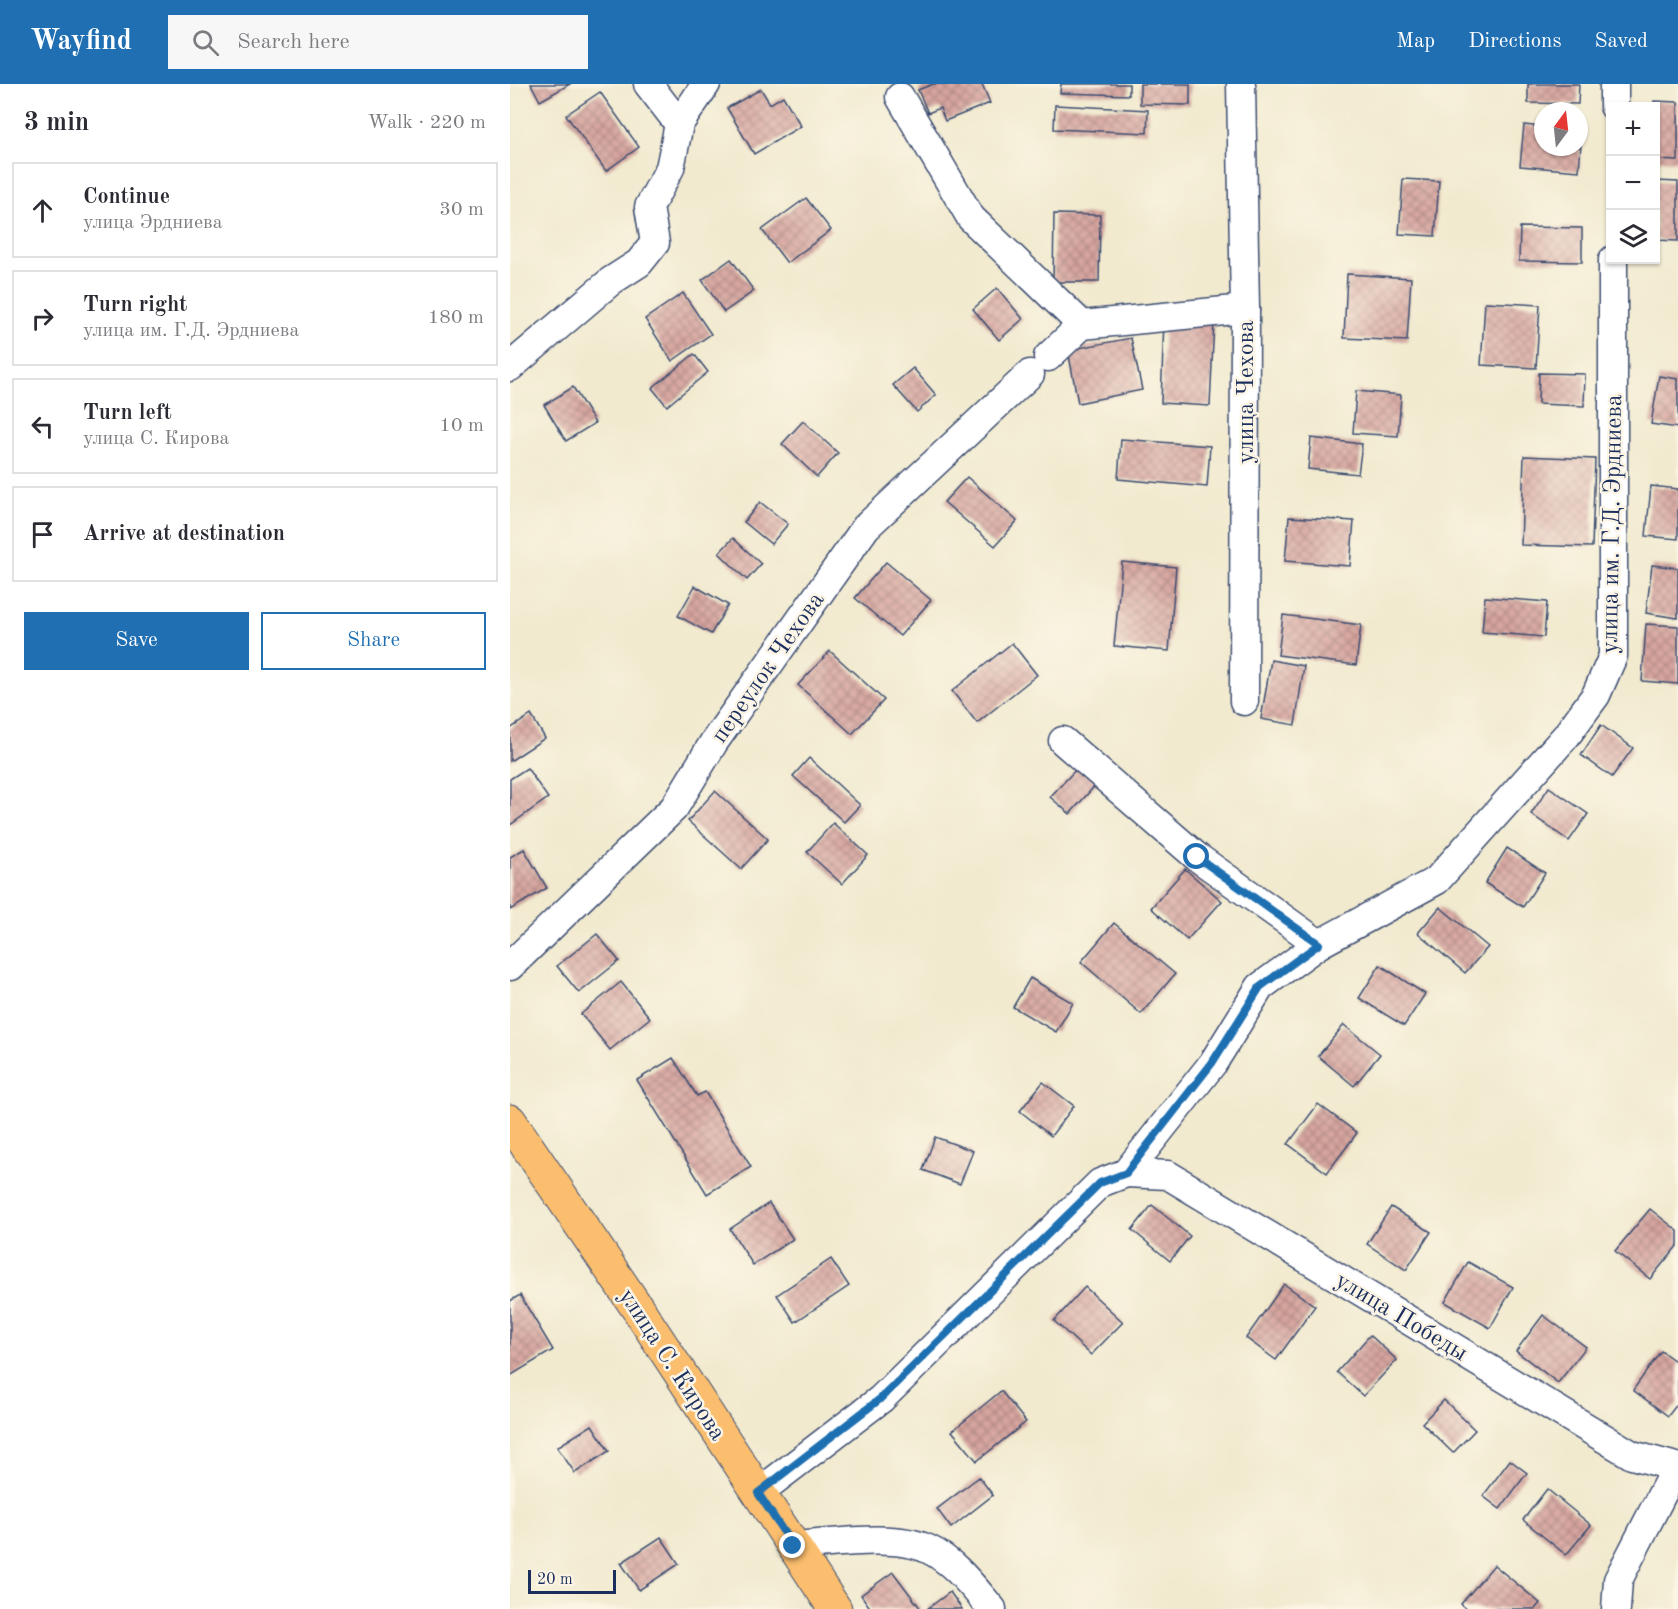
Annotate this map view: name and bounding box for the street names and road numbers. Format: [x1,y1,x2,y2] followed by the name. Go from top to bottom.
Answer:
[1235,320,1259,464] street label: улица Чехова
[1599,394,1627,654] street label: улица им. Г.Д. Эрдниева
[708,588,829,748] street label: переулок Чехова
[1331,1269,1471,1366] street label: улица Победы
[613,1285,729,1445] street label: улица С. Кирова

